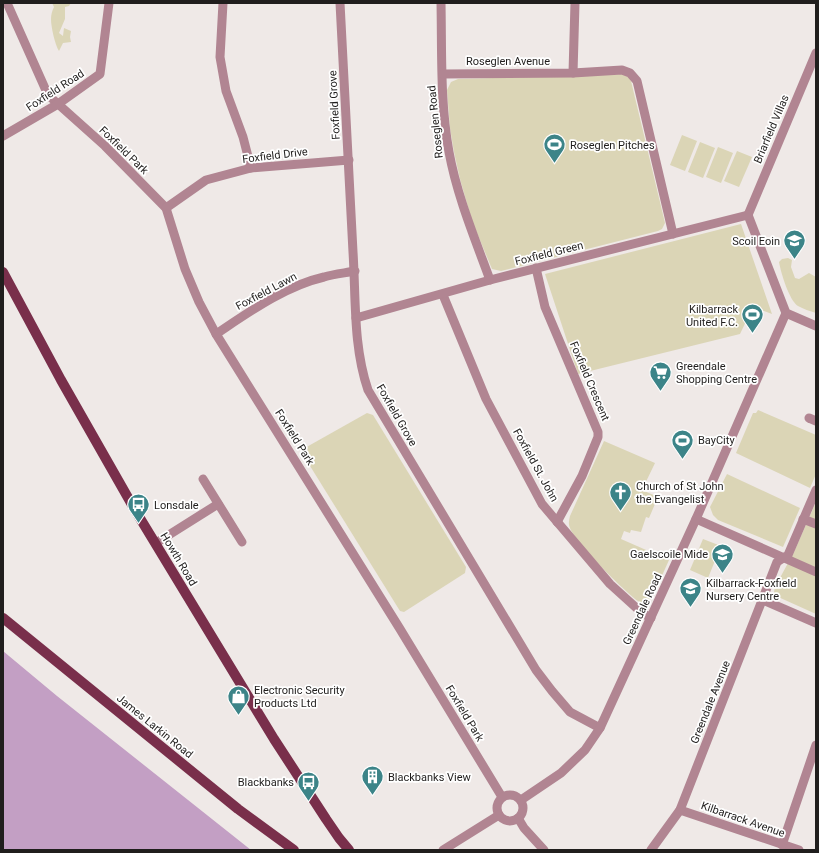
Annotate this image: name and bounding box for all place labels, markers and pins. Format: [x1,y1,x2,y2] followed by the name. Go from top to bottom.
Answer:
[541,132,567,165] sports icon: Roseglen Pitches
[570,139,655,152] place label: Roseglen Pitches
[782,228,808,261] school or university icon: Scoil Eoin
[732,235,780,248] place label: Scoil Eoin
[740,302,766,335] sports icon: Kilbarrack United F.C.
[686,303,738,329] place label: Kilbarrack United F.C.
[647,359,673,392] supermarket icon: Greendale Shopping Centre
[676,360,757,386] place label: Greendale Shopping Centre
[669,427,695,460] sports icon: BayCity
[698,434,735,447] place label: BayCity
[608,479,634,512] church icon: Church of St John the Evangelist
[636,480,724,506] place label: Church of St John the Evangelist
[126,492,152,525] bus stop icon: Lonsdale
[154,499,199,512] place label: Lonsdale
[710,541,736,574] school or university icon: Gaelscoile Mide
[630,548,708,561] place label: Gaelscoile Mide
[677,576,703,609] school or university icon: Kilbarrack-Foxfield Nursery Centre
[706,577,796,603] place label: Kilbarrack-Foxfield Nursery Centre
[225,683,251,716] shop icon: Electronic Security Products Ltd
[254,684,345,710] place label: Electronic Security Products Ltd
[359,764,385,797] building icon: Blackbanks View
[296,769,322,802] bus stop icon: Blackbanks
[388,771,472,784] place label: Blackbanks View
[238,776,294,789] place label: Blackbanks

